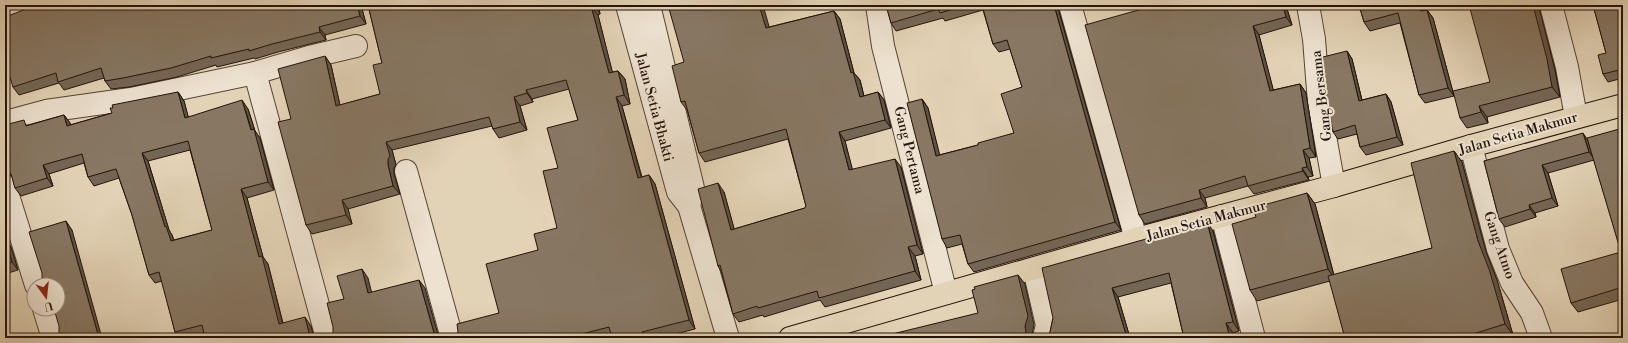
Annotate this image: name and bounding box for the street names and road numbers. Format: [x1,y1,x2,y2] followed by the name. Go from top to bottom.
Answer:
[1307,49,1336,142] street label: Gang Bersama
[631,50,677,164] street label: Jalan Setia Bhakti
[889,105,929,197] street label: Gang Pertama
[1456,108,1580,160] street label: Jalan Setia Makmur
[1143,196,1268,246] street label: Jalan Setia Makmur
[1479,209,1519,282] street label: Gang Atmo

